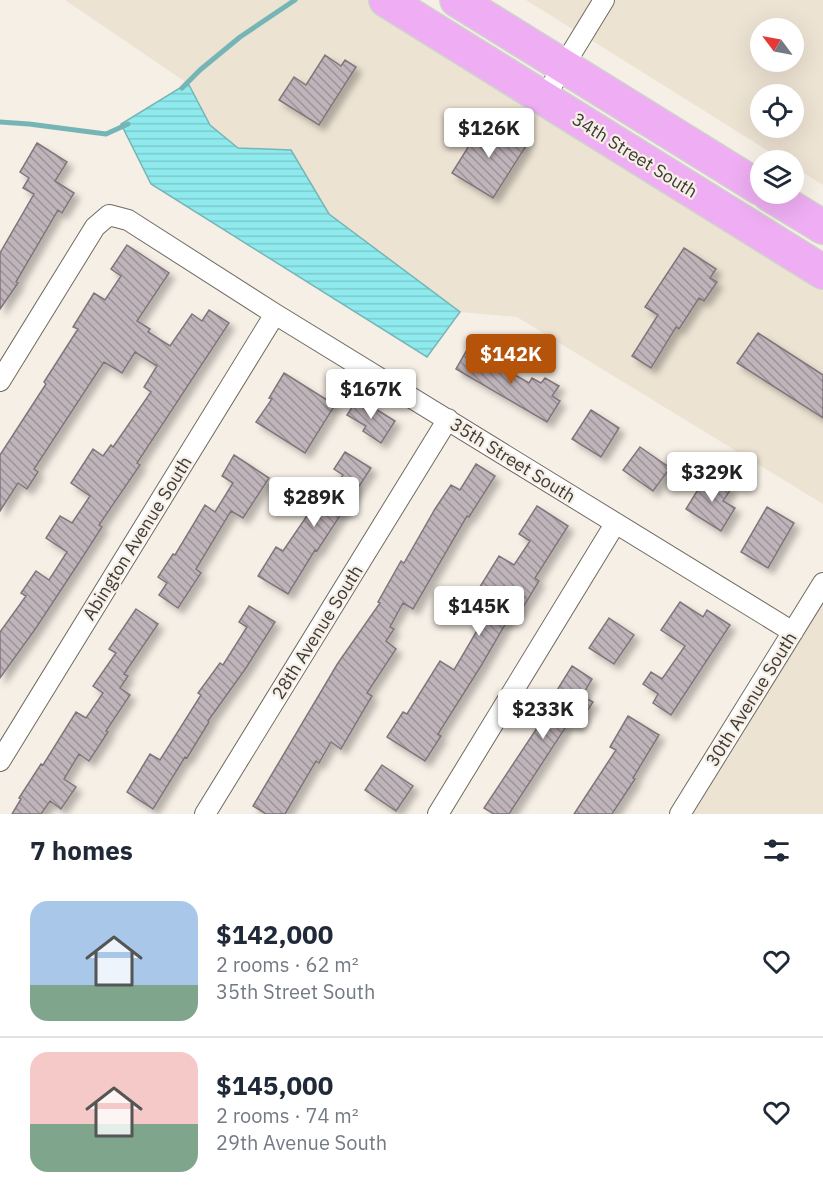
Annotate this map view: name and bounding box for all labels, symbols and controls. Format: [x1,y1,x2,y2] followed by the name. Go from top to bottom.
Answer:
[750,18,804,72] north arrow
[750,18,804,204] map controls
[750,84,804,138] button: locate
[568,107,702,203] street label: 34th Street South
[447,108,531,159] pin: $126K
[458,114,520,141] text: $126K
[750,150,804,204] button: layers
[469,334,553,385] pin: $142K
[480,340,542,367] text: $142K
[329,369,413,420] pin: $167K
[340,375,402,402] text: $167K
[446,412,580,508] street label: 35th Street South
[77,452,197,624] street label: Abington Avenue South
[670,452,754,503] pin: $329K
[681,458,743,485] text: $329K
[272,477,356,528] pin: $289K
[283,483,345,510] text: $289K
[266,561,368,703] street label: 28th Avenue South
[437,586,521,637] pin: $145K
[448,592,510,619] text: $145K
[700,628,802,770] street label: 30th Avenue South
[501,689,585,740] pin: $233K
[512,695,574,722] text: $233K
[30,833,133,867] text: 7 homes
[760,834,793,867] icon: filters
[216,917,333,951] text: $142,000
[78,925,150,997] icon: home
[760,945,793,978] icon: heart
[216,951,359,978] text: 2 rooms · 62 m²
[216,978,375,1005] text: 35th Street South
[216,1068,333,1102] text: $145,000
[78,1076,150,1148] icon: home
[760,1096,793,1129] icon: heart
[216,1102,359,1129] text: 2 rooms · 74 m²
[216,1129,387,1156] text: 29th Avenue South

